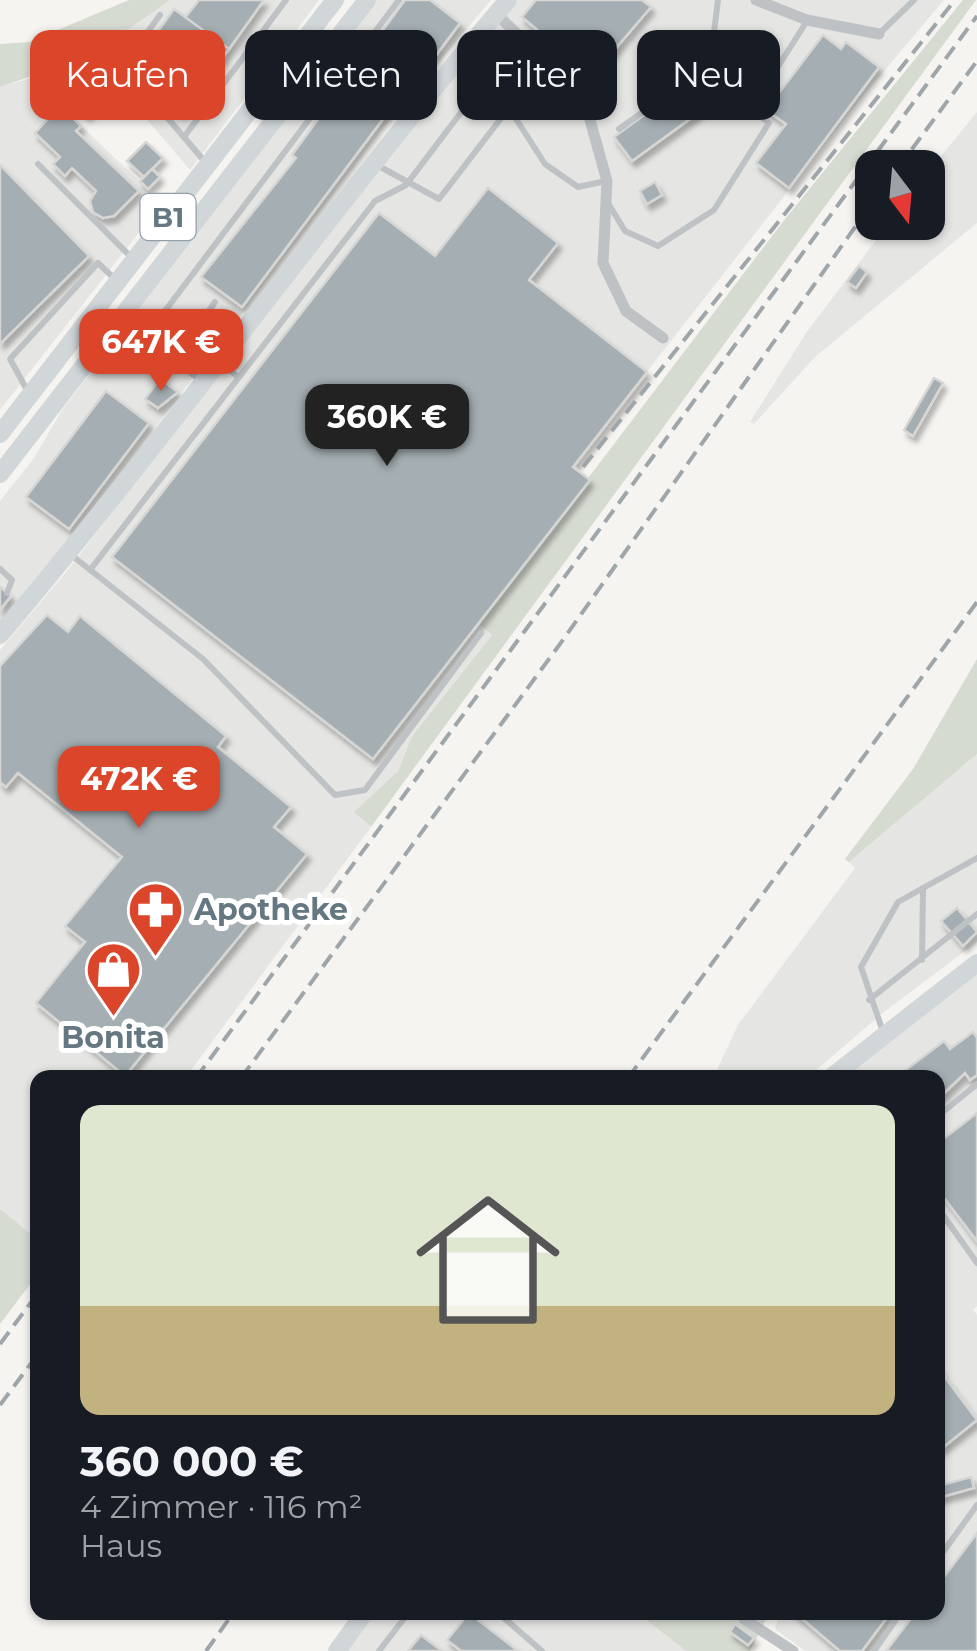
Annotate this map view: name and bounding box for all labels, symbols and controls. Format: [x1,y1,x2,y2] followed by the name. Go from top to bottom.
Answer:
[30,30,225,120] chip: Kaufen
[245,30,437,120] chip: Mieten
[457,30,617,120] chip: Filter
[637,30,780,120] chip: Neu
[855,150,945,240] north arrow
[855,150,945,240] map controls
[140,194,196,240] road number: B1
[80,309,242,394] pin: 647K €
[101,322,221,361] text: 647K €
[306,384,468,469] pin: 360K €
[327,397,447,436] text: 360K €
[58,746,220,831] pin: 472K €
[80,759,198,798] text: 472K €
[125,880,185,959] pharmacy icon: Apotheke
[193,891,348,928] place label: Apotheke
[83,940,143,1019] shop icon: Bonita
[61,1019,165,1056] place label: Bonita
[398,1170,578,1350] icon: home
[80,1435,304,1487] text: 360 000 €
[80,1487,363,1526] text: 4 Zimmer · 116 m²
[80,1526,162,1565] text: Haus

